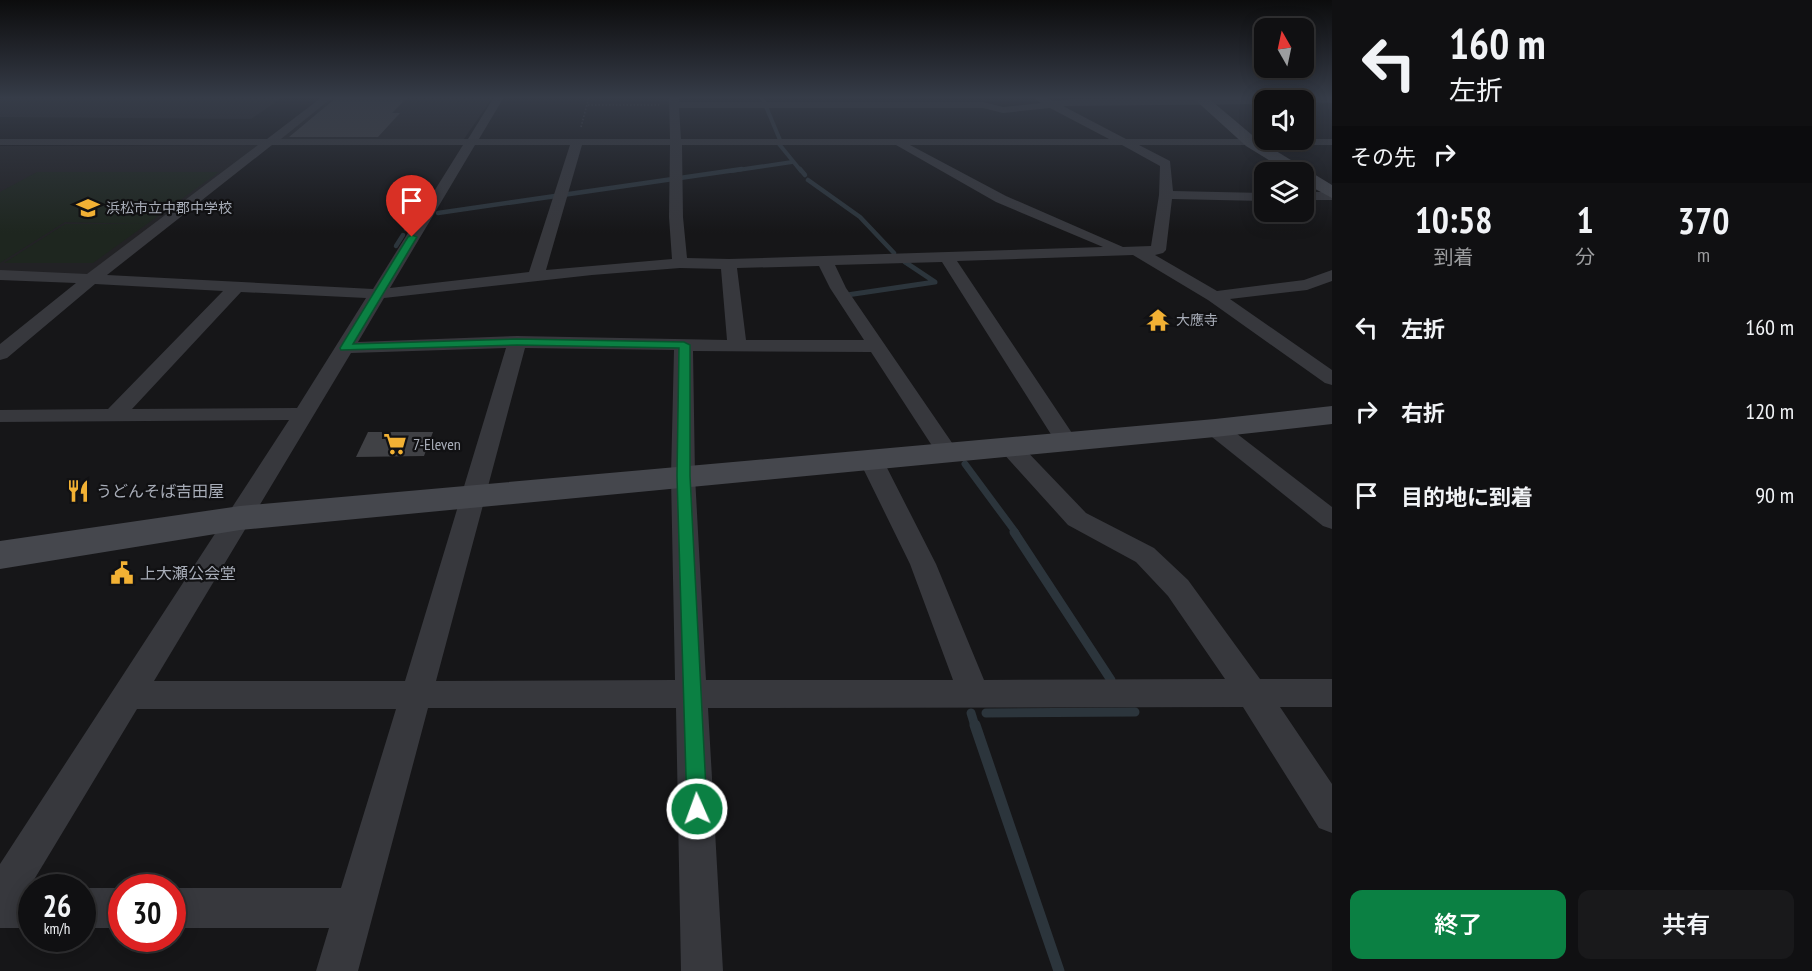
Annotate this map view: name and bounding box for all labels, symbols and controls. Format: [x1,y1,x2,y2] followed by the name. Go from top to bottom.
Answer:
[1449,16,1546,71] text: 160 m
[1254,18,1314,78] north arrow
[1254,18,1314,222] map controls
[1350,24,1428,102] icon: left
[1449,73,1503,107] text: 左折
[1254,90,1314,150] button: sound
[1428,138,1461,171] icon: right
[1350,143,1416,171] text: その先
[1254,162,1314,222] button: layers
[386,175,437,237] pin
[395,184,428,217] icon: arrive
[75,195,101,221] school or university icon: 浜松市立中郡中学校
[1415,196,1493,243] text: 10:58
[1577,196,1594,243] text: 1
[1678,197,1729,244] text: 370
[106,199,232,217] place label: 浜松市立中郡中学校
[1697,242,1710,268] text: m
[1434,244,1474,270] text: 到着
[1575,244,1595,270] text: 分
[1145,307,1171,333] temple icon: 大應寺
[1176,311,1218,329] place label: 大應寺
[1350,311,1383,344] icon: left
[1745,313,1794,341] text: 160 m
[1401,315,1445,343] text: 左折
[1350,395,1383,428] icon: right
[1745,397,1794,425] text: 120 m
[1401,399,1445,427] text: 右折
[382,431,408,457] supermarket icon: 7-Eleven
[413,434,461,454] place label: 7-Eleven
[65,478,91,504] restaurant icon: うどんそば吉田屋
[1350,479,1383,512] icon: arrive
[96,481,224,501] place label: うどんそば吉田屋
[1755,481,1794,509] text: 90 m
[1401,483,1533,511] text: 目的地に到着
[109,560,135,586] public building icon: 上大瀬公会堂
[140,563,236,583] place label: 上大瀬公会堂
[665,777,729,841] position arrow
[108,874,186,952] speed limit sign: 30
[43,886,71,925] text: 26
[1350,890,1566,959] button: 終了
[1578,890,1794,959] button: 共有
[44,919,70,938] text: km/h

